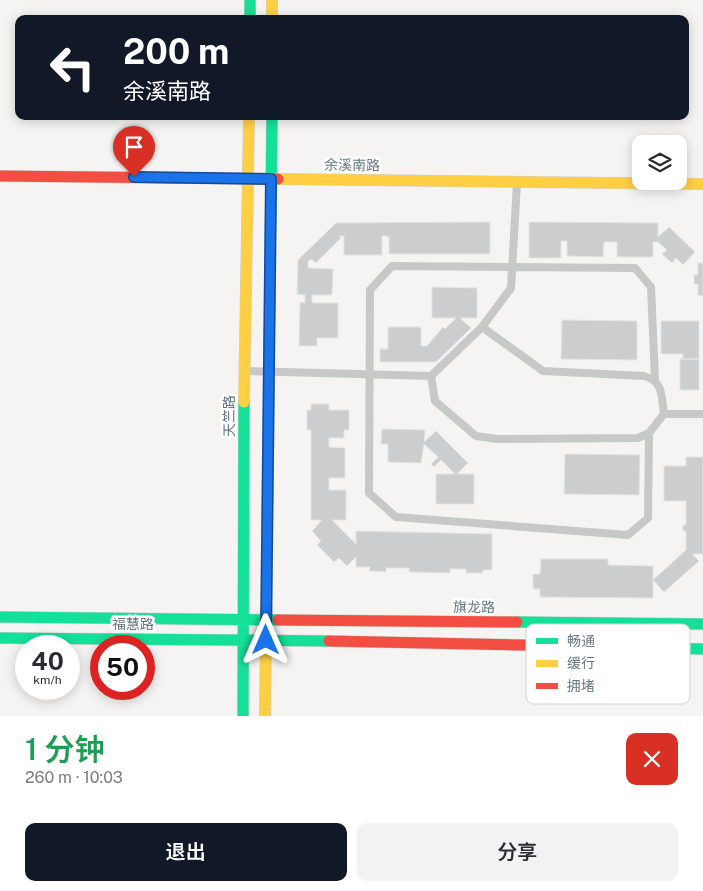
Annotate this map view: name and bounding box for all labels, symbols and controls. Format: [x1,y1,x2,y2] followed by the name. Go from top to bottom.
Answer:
[123,31,229,72] text: 200 m
[40,35,105,100] icon: left
[123,78,211,104] text: 余溪南路
[113,126,155,177] pin
[120,133,148,161] icon: arrive
[632,135,687,190] map controls
[632,135,687,190] button: layers
[324,157,380,173] street label: 余溪南路
[221,395,237,437] street label: 天竺路
[453,599,495,615] street label: 旗龙路
[239,613,291,665] position arrow
[112,616,154,632] street label: 福慧路
[526,624,690,704] legend
[567,633,595,649] text: 畅通
[90,635,155,700] speed limit sign: 50
[31,646,64,676] text: 40
[567,655,595,671] text: 缓行
[33,673,62,687] text: km/h
[567,678,595,694] text: 拥堵
[25,731,105,767] text: 1 分钟
[626,733,678,785] button: close
[25,768,123,787] text: 260 m · 10:03
[25,823,347,881] button: 退出
[357,823,678,881] button: 分享

